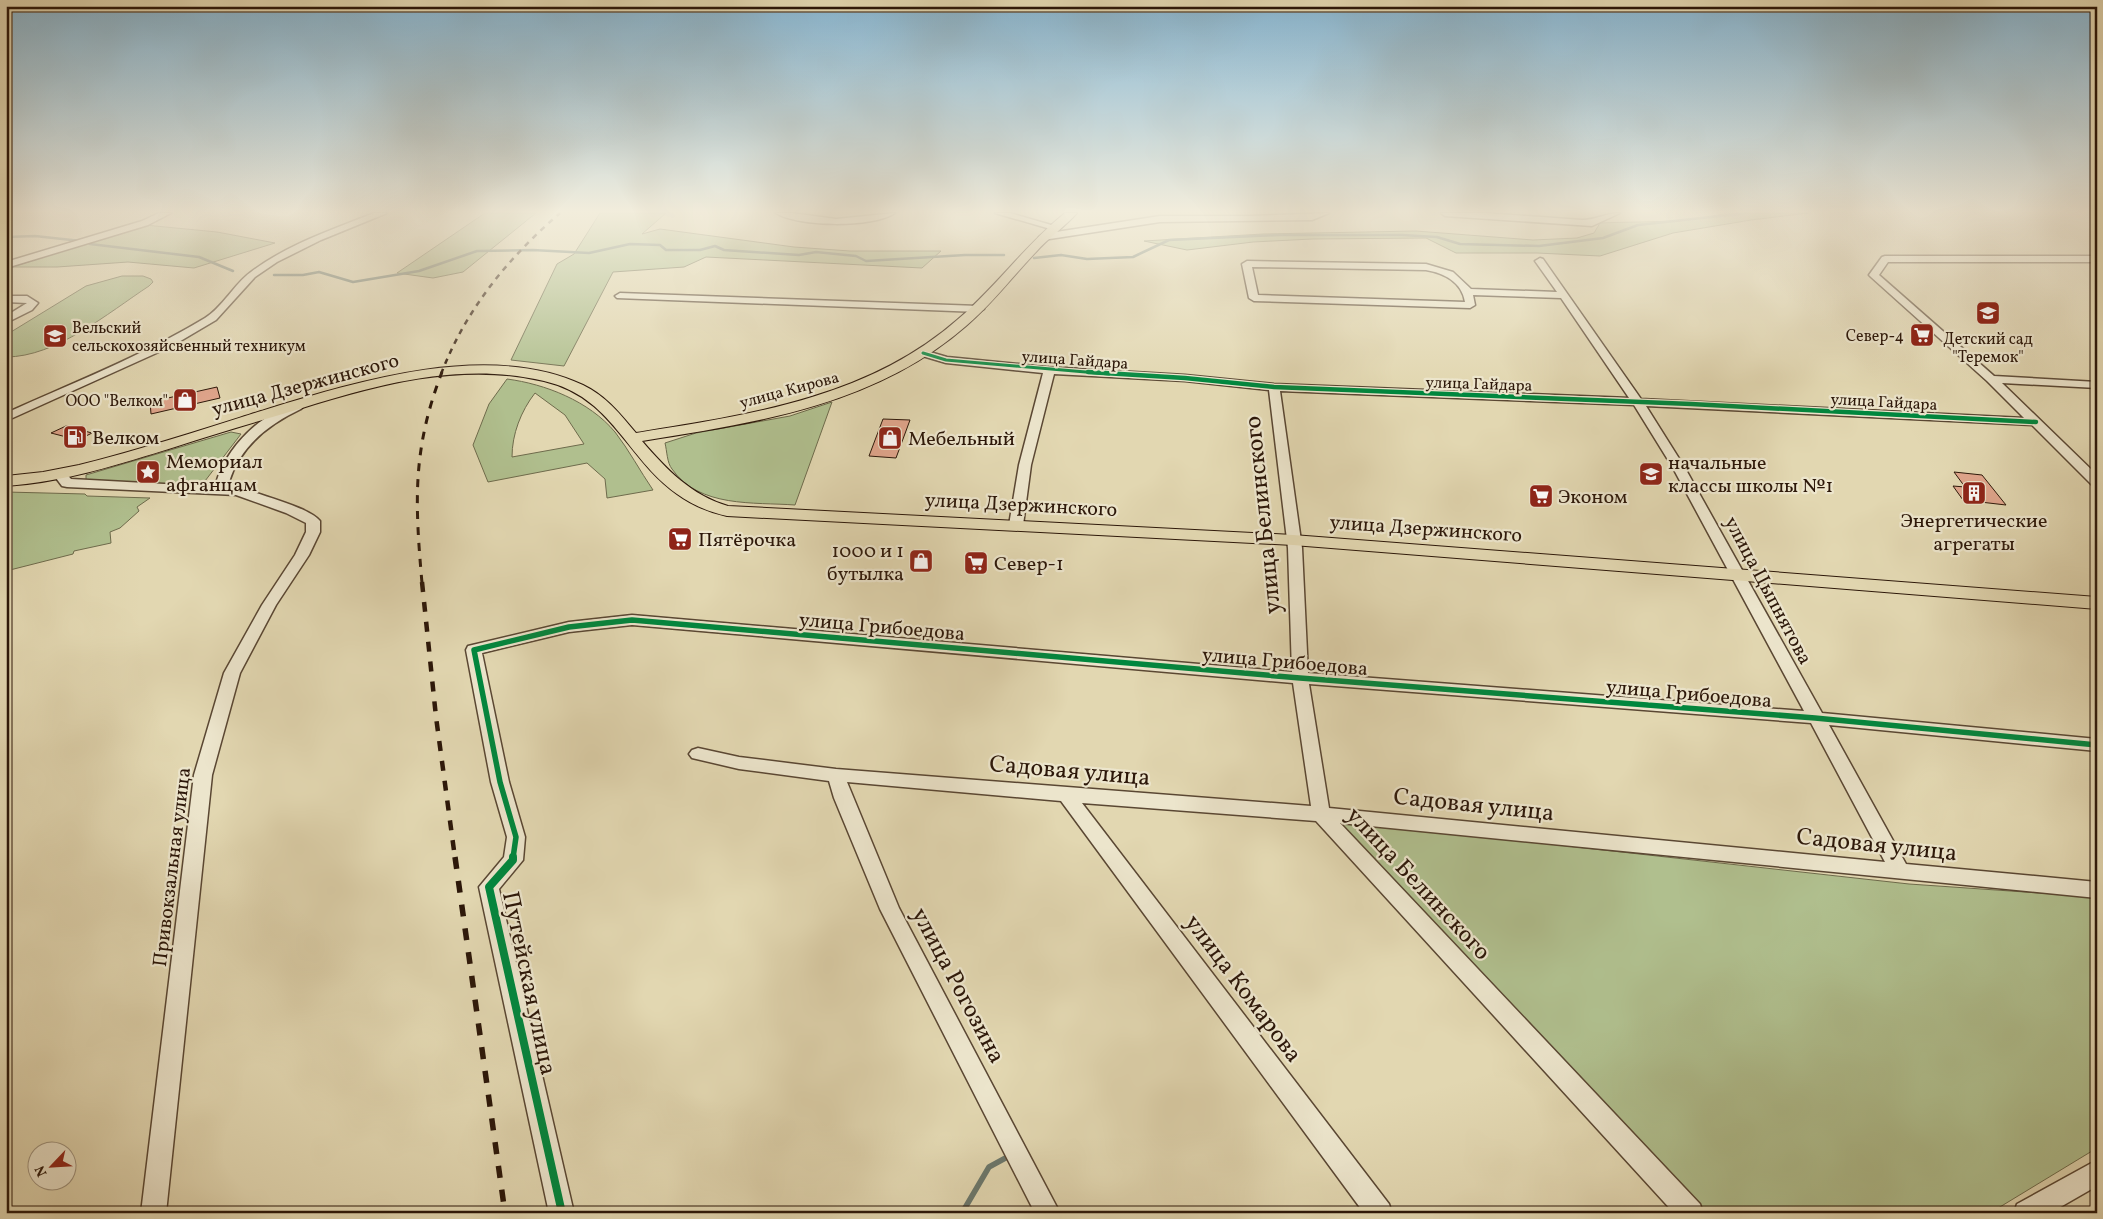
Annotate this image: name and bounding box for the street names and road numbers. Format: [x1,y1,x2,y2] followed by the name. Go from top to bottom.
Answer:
[1021,346,1129,376] street label: улица Гайдара
[209,347,402,424] street label: улица Дзержинского
[737,367,842,415] street label: улица Кирова
[1425,372,1533,398] street label: улица Гайдара
[1830,389,1938,417] street label: улица Гайдара
[1237,414,1291,616] street label: улица Белинского
[924,487,1118,525] street label: улица Дзержинского
[1329,509,1523,551] street label: улица Дзержинского
[1716,512,1818,670] street label: улица Цыпнятова
[798,607,966,649] street label: улица Грибоедова
[1201,642,1369,684] street label: улица Грибоедова
[1605,674,1773,716] street label: улица Грибоедова
[988,748,1152,796] street label: Садовая улица
[147,766,199,969] street label: Привокзальная улица
[1392,781,1556,831] street label: Садовая улица
[1337,800,1498,969] street label: улица Белинского
[1795,821,1959,871] street label: Садовая улица
[492,888,564,1078] street label: Путейская улица
[902,902,1013,1070] street label: улица Рогозина
[1175,908,1309,1070] street label: улица Комарова

